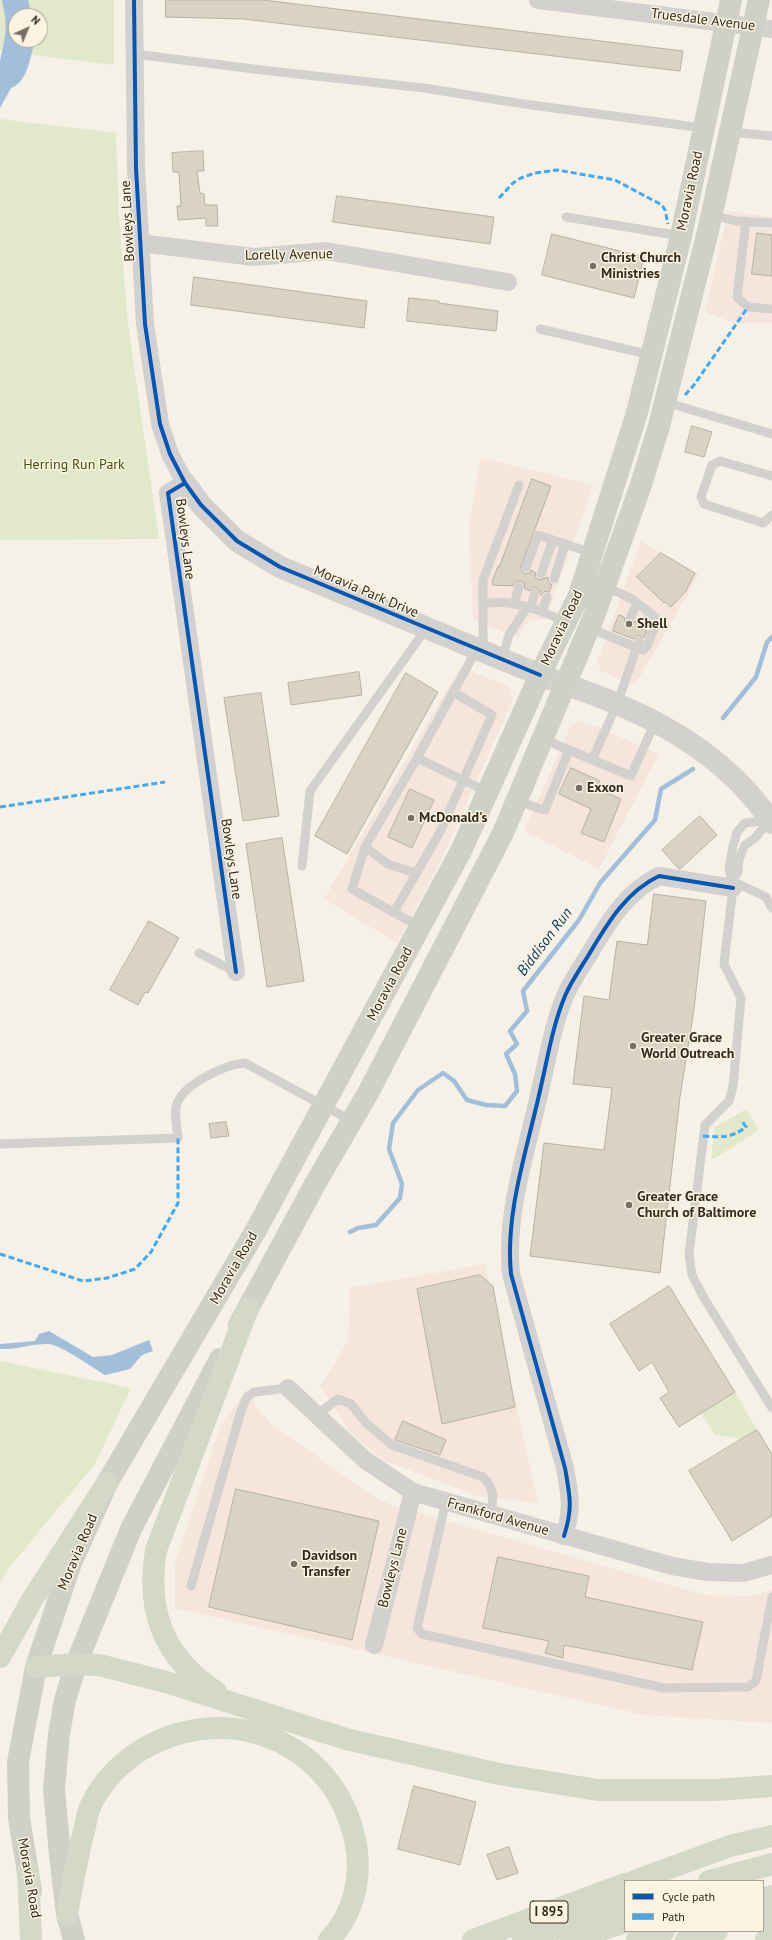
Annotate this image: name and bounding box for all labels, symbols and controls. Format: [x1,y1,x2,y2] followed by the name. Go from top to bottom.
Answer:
[650,5,756,35] street label: Truesdale Avenue
[8,8,48,48] north arrow
[28,13,43,28] text: N
[673,150,707,232] street label: Moravia Road
[117,180,139,262] street label: Bowleys Lane
[245,246,333,264] street label: Lorelly Avenue
[601,250,681,282] place label: Christ Church Ministries
[588,261,598,271] marker: Christ Church Ministries
[23,457,125,473] park label: Herring Run Park
[172,498,198,580] street label: Bowleys Lane
[311,562,421,622] street label: Moravia Park Drive
[537,588,587,668] street label: Moravia Road
[637,616,667,632] place label: Shell
[624,619,634,629] marker: Shell
[587,780,624,796] place label: Exxon
[574,783,584,793] marker: Exxon
[419,810,488,826] place label: McDonald's
[406,813,416,823] marker: McDonald's
[217,817,245,901] street label: Bowleys Lane
[514,905,576,979] water label: Biddison Run
[364,944,416,1024] street label: Moravia Road
[641,1030,734,1062] place label: Greater Grace World Outreach
[628,1041,638,1051] marker: Greater Grace World Outreach
[637,1189,756,1222] place label: Greater Grace Church of Baltimore
[624,1200,634,1210] marker: Greater Grace Church of Baltimore
[206,1229,262,1307] street label: Moravia Road
[445,1494,551,1540] street label: Frankford Avenue
[54,1511,102,1593] street label: Moravia Road
[375,1526,411,1610] street label: Bowleys Lane
[302,1548,357,1580] place label: Davidson Transfer
[289,1559,299,1569] marker: Davidson Transfer
[14,1837,44,1919] street label: Moravia Road
[624,1880,764,1932] legend
[662,1889,715,1904] text: Cycle path
[530,1901,568,1923] road number: I 895
[662,1909,685,1924] text: Path

